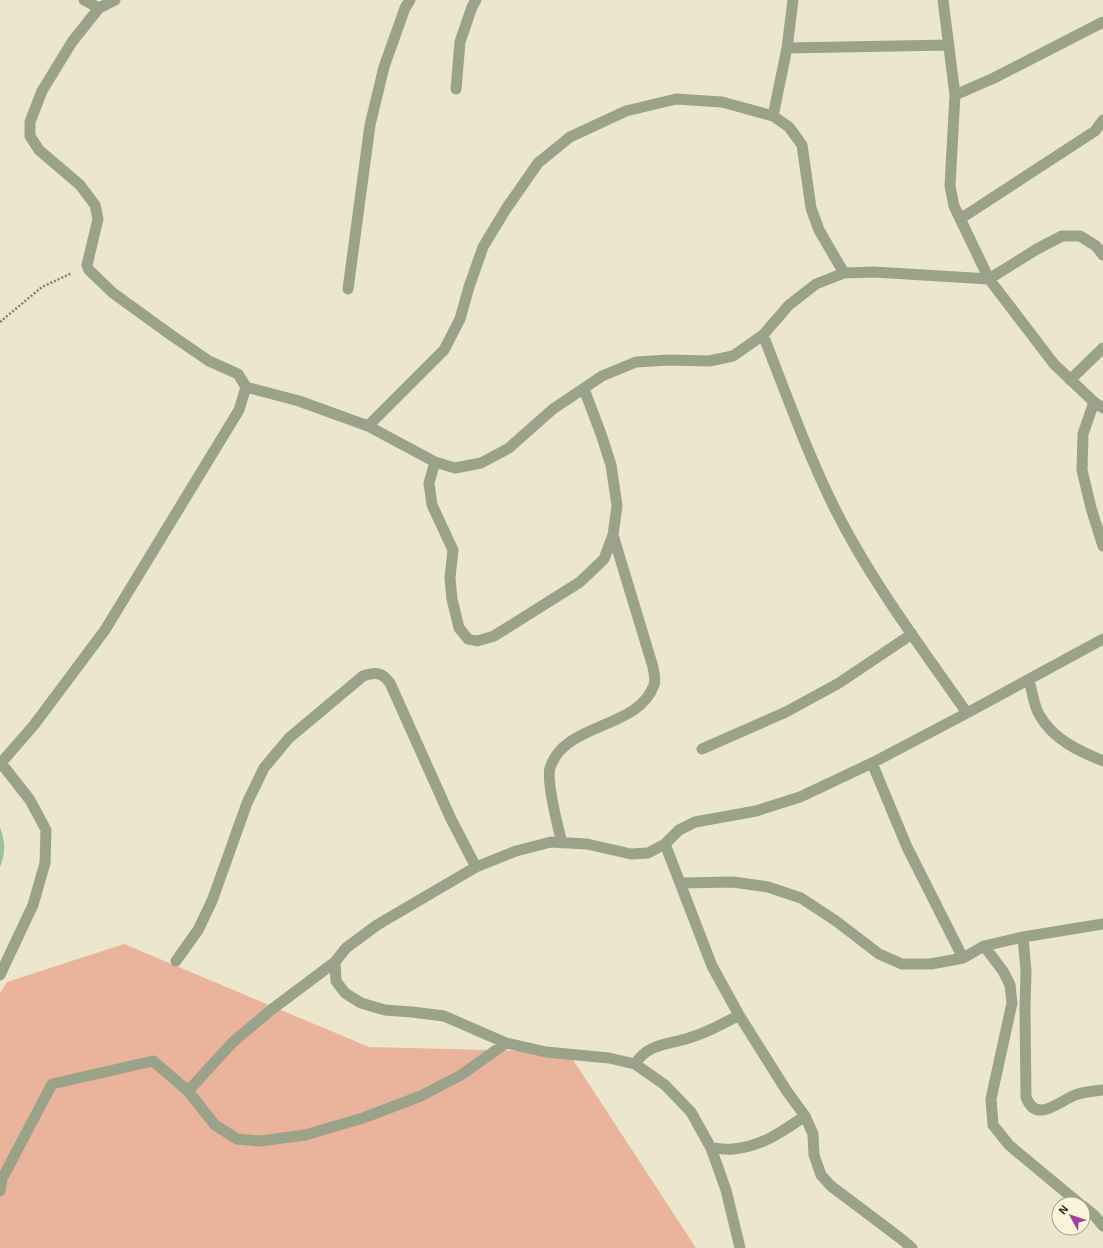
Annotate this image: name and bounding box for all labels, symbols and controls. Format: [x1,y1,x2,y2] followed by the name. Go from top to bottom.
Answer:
[1051,1196,1091,1236] north arrow
[1055,1202,1071,1216] text: N

